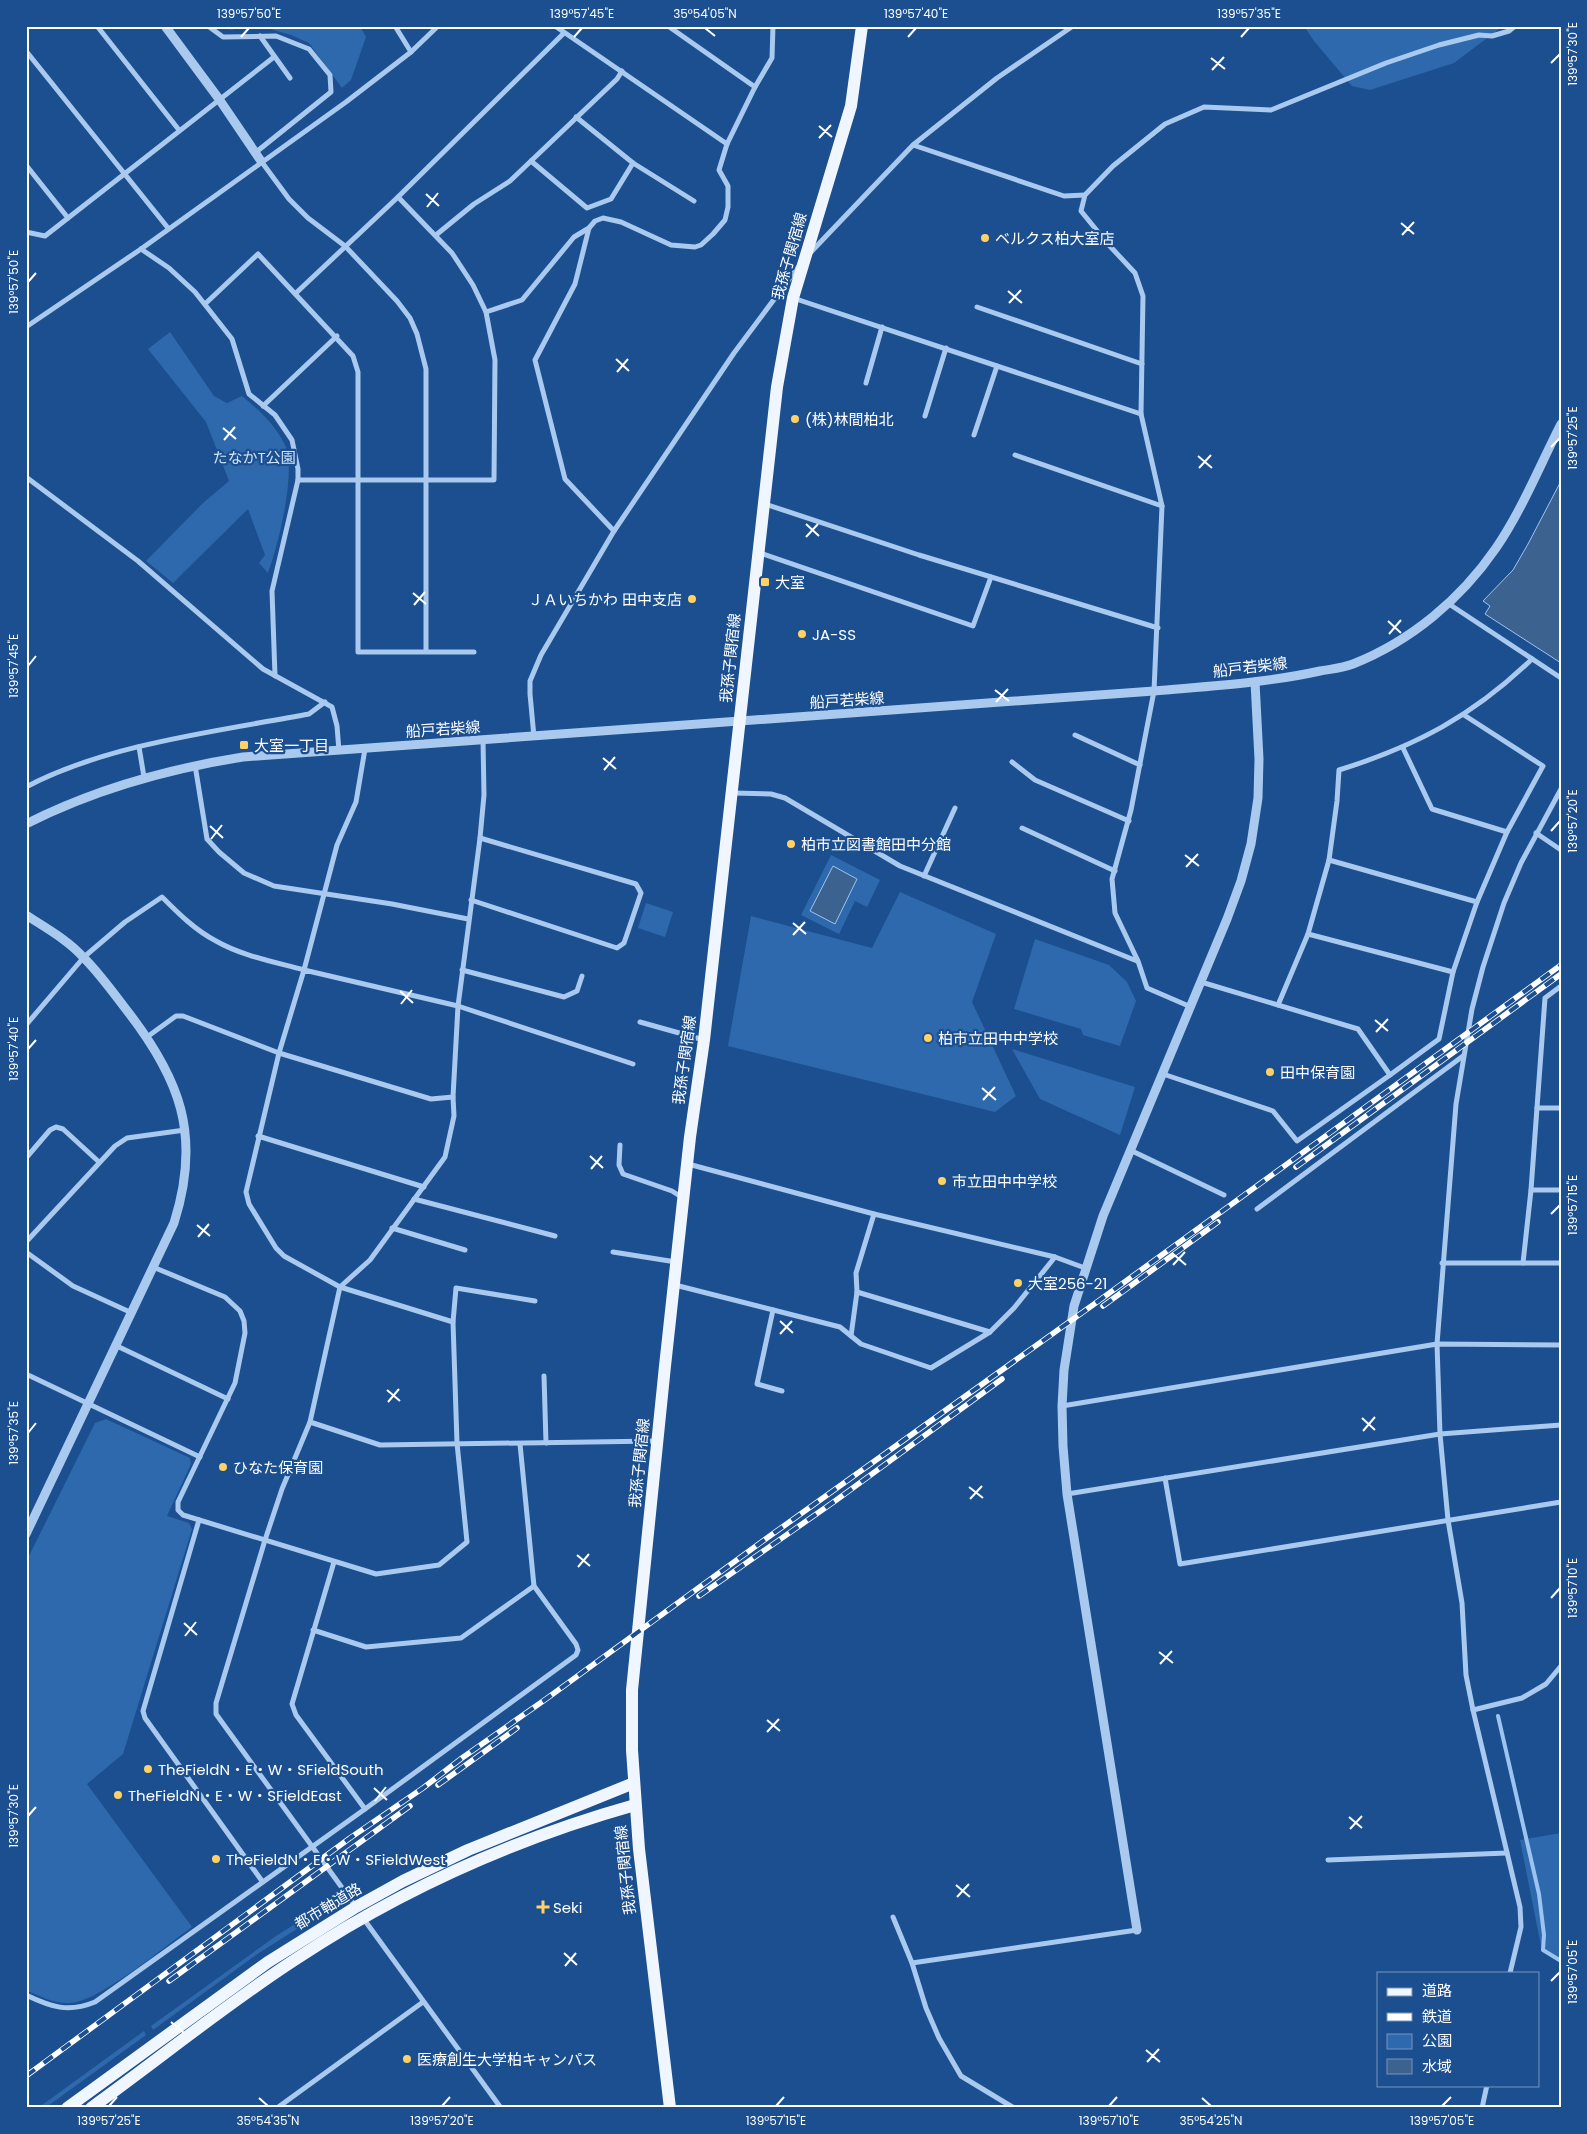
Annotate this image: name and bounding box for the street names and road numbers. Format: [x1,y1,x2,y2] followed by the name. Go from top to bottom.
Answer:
[767,210,811,302] street label: 我孫子関宿線
[715,612,745,704] street label: 我孫子関宿線
[1211,652,1289,682] street label: 船戸若柴線
[809,687,885,713] street label: 船戸若柴線
[405,716,481,742] street label: 船戸若柴線
[667,1014,701,1106] street label: 我孫子関宿線
[624,1417,654,1509] street label: 我孫子関宿線
[610,1824,640,1916] street label: 我孫子関宿線
[290,1878,366,1934] street label: 都市軸道路

